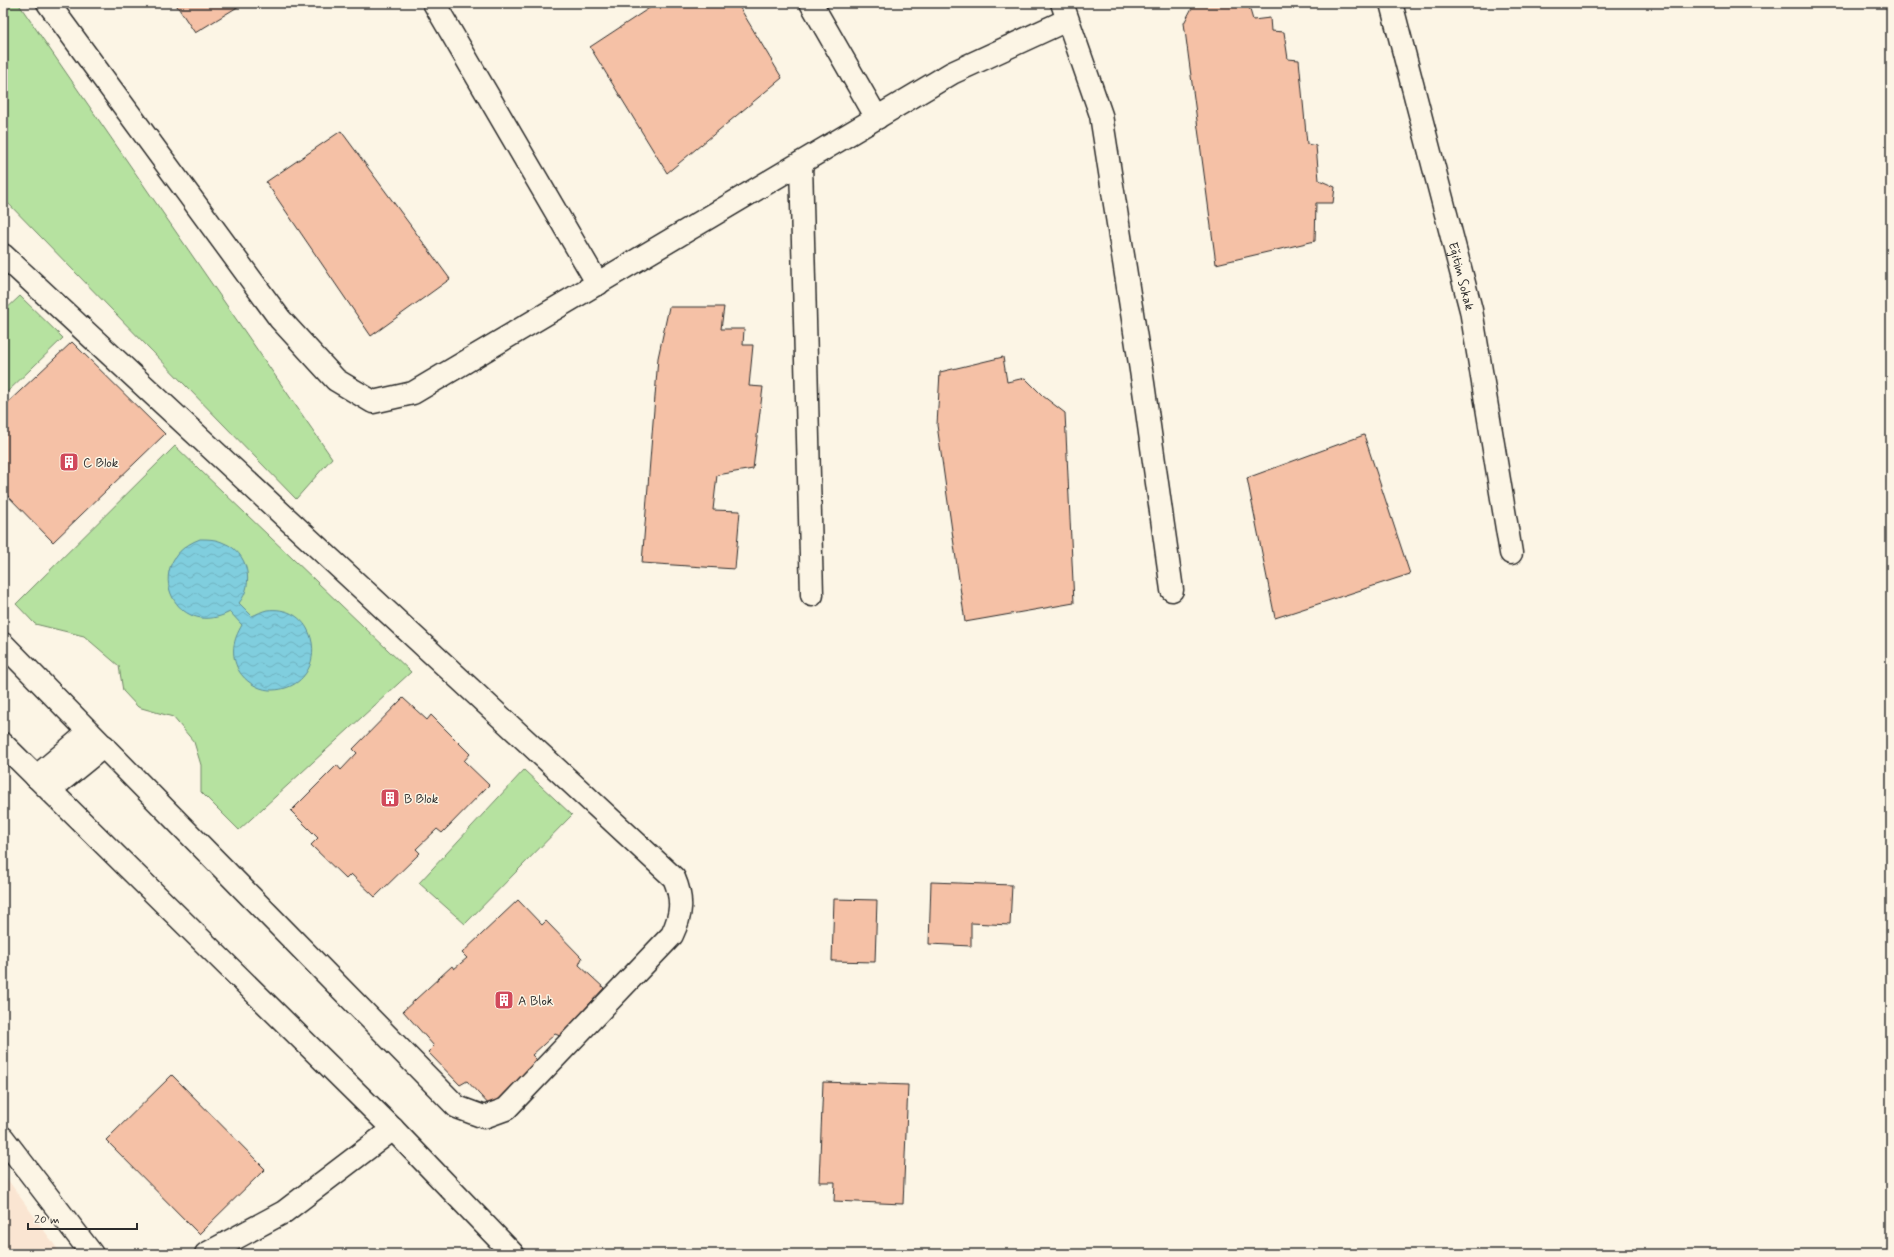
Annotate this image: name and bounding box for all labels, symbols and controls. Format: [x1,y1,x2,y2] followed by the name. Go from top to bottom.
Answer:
[1444,240,1478,313] street label: Eğitim Sokak
[58,451,80,473] building icon: C Blok
[83,455,119,472] place label: C Blok
[379,787,401,809] building icon: B Blok
[404,791,439,808] place label: B Blok
[493,989,515,1011] building icon: A Blok
[518,993,554,1010] place label: A Blok
[28,1205,137,1231] scale bar
[34,1212,60,1228] text: 20 m

